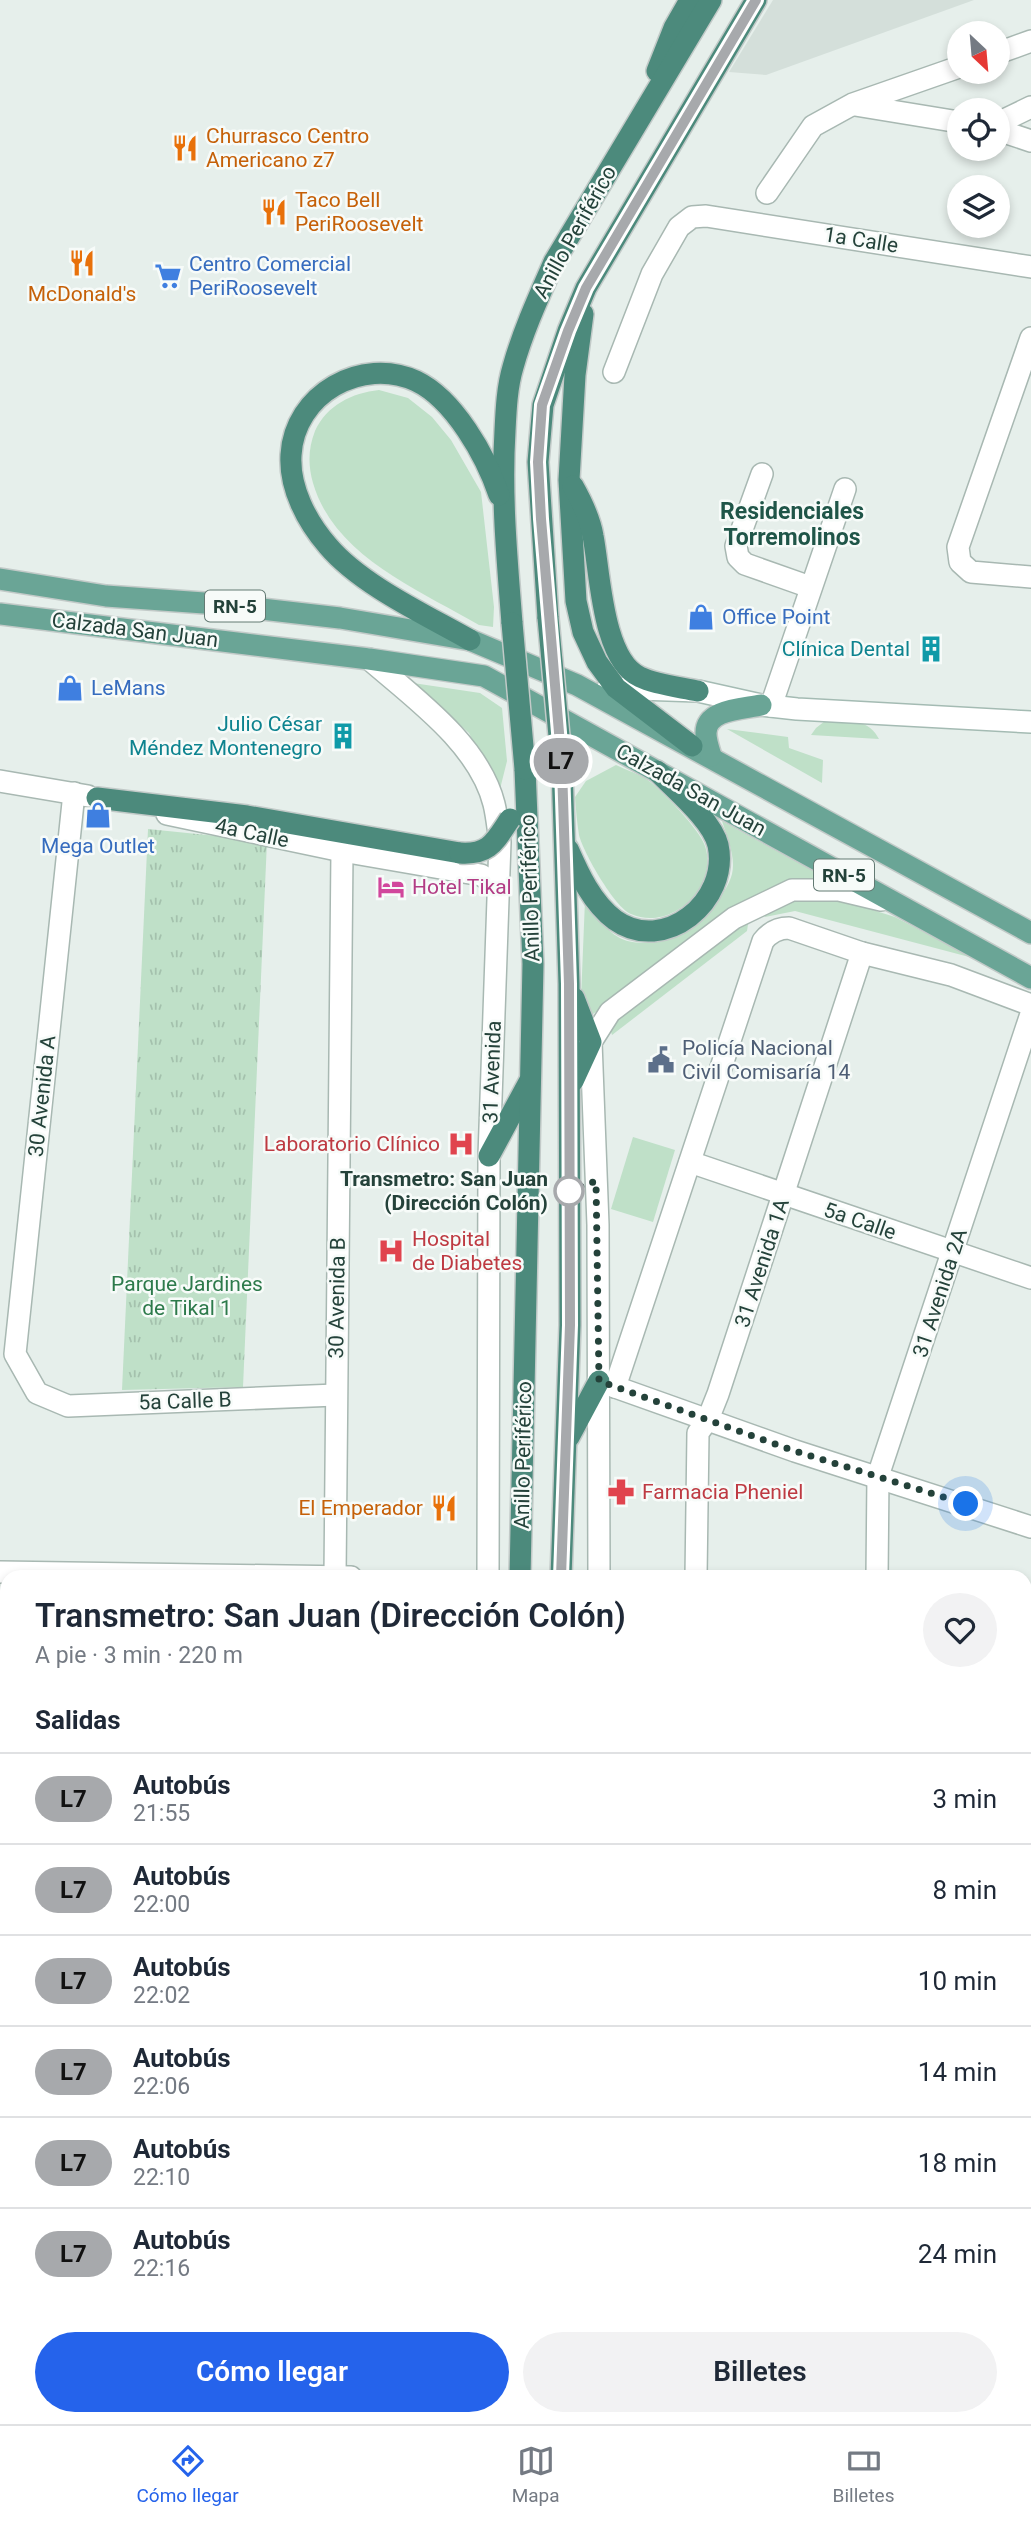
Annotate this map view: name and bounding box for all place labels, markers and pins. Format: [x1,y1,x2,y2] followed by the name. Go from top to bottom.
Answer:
[206,124,369,172] place label: Churrasco Centro Americano z7
[170,133,200,163] restaurant icon: Churrasco Centro Americano z7
[295,188,423,236] place label: Taco Bell PeriRoosevelt
[259,197,289,227] restaurant icon: Taco Bell PeriRoosevelt
[67,248,97,278] restaurant icon: McDonald's
[189,252,351,300] place label: Centro Comercial PeriRoosevelt
[153,261,183,291] supermarket icon: Centro Comercial PeriRoosevelt
[28,282,136,306] place label: McDonald's
[686,602,716,632] shop icon: Office Point
[722,605,831,629] place label: Office Point
[916,634,946,664] building icon: Clínica Dental
[782,637,910,661] place label: Clínica Dental
[55,673,85,703] shop icon: LeMans
[91,676,166,700] place label: LeMans
[129,712,322,760] place label: Julio César Méndez Montenegro
[328,721,358,751] building icon: Julio César Méndez Montenegro
[83,800,113,830] shop icon: Mega Outlet
[41,834,155,858] place label: Mega Outlet
[376,872,406,902] hotel icon: Hotel Tikal
[412,875,512,899] place label: Hotel Tikal
[682,1036,851,1084] place label: Policía Nacional Civil Comisaría 14
[646,1045,676,1075] public building icon: Policía Nacional Civil Comisaría 14
[446,1129,476,1159] hospital icon: Laboratorio Clínico
[264,1132,440,1156] place label: Laboratorio Clínico
[340,1167,548,1215] place label: Transmetro: San Juan (Dirección Colón)
[554,1176,584,1206] marker: Transmetro: San Juan (Dirección Colón)
[412,1227,522,1275] place label: Hospital de Diabetes
[376,1236,406,1266] hospital icon: Hospital de Diabetes
[606,1477,636,1507] pharmacy icon: Farmacia Pheniel
[642,1480,803,1504] place label: Farmacia Pheniel
[429,1493,459,1523] restaurant icon: El Emperador
[298,1496,423,1520] place label: El Emperador

